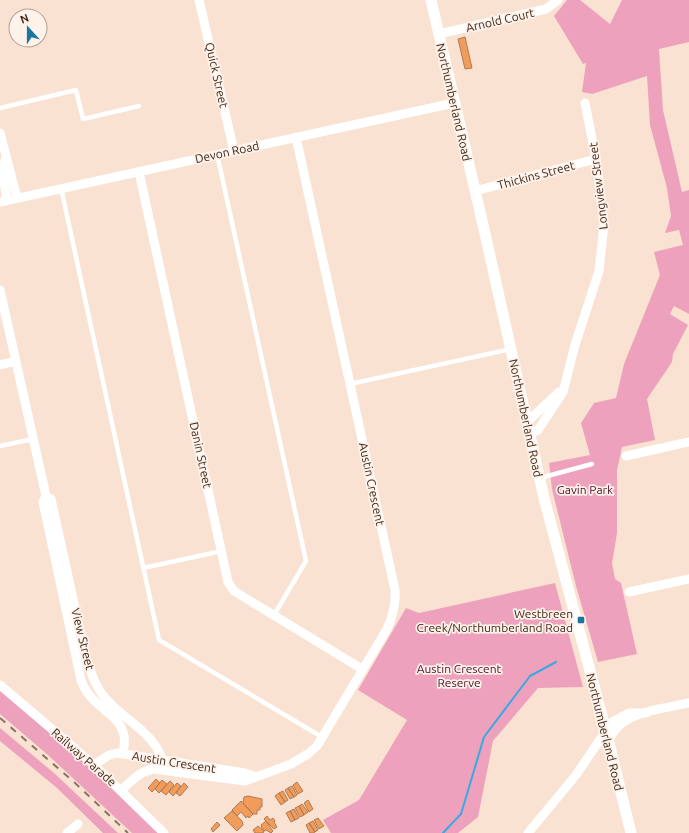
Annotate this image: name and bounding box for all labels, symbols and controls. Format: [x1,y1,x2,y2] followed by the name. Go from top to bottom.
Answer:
[465,6,536,34] street label: Arnold Court
[8,8,48,48] north arrow
[18,12,30,26] text: N
[203,41,231,109] street label: Quick Street
[434,42,474,162] street label: Northumberland Road
[194,139,260,165] street label: Devon Road
[586,141,610,230] street label: Longview Street
[496,158,576,192] street label: Thickins Street
[507,358,545,478] street label: Northumberland Road
[188,421,214,490] street label: Danin Street
[357,441,387,527] street label: Austin Crescent
[557,483,613,496] park label: Gavin Park
[69,607,97,671] street label: View Street
[417,607,573,634] place label: Westbreen Creek/Northumberland Road
[576,615,586,625] marker: Westbreen Creek/Northumberland Road
[417,662,502,689] park label: Austin Crescent Reserve
[584,672,626,792] street label: Northumberland Road
[49,725,119,789] street label: Railway Parade
[131,749,217,775] street label: Austin Crescent

